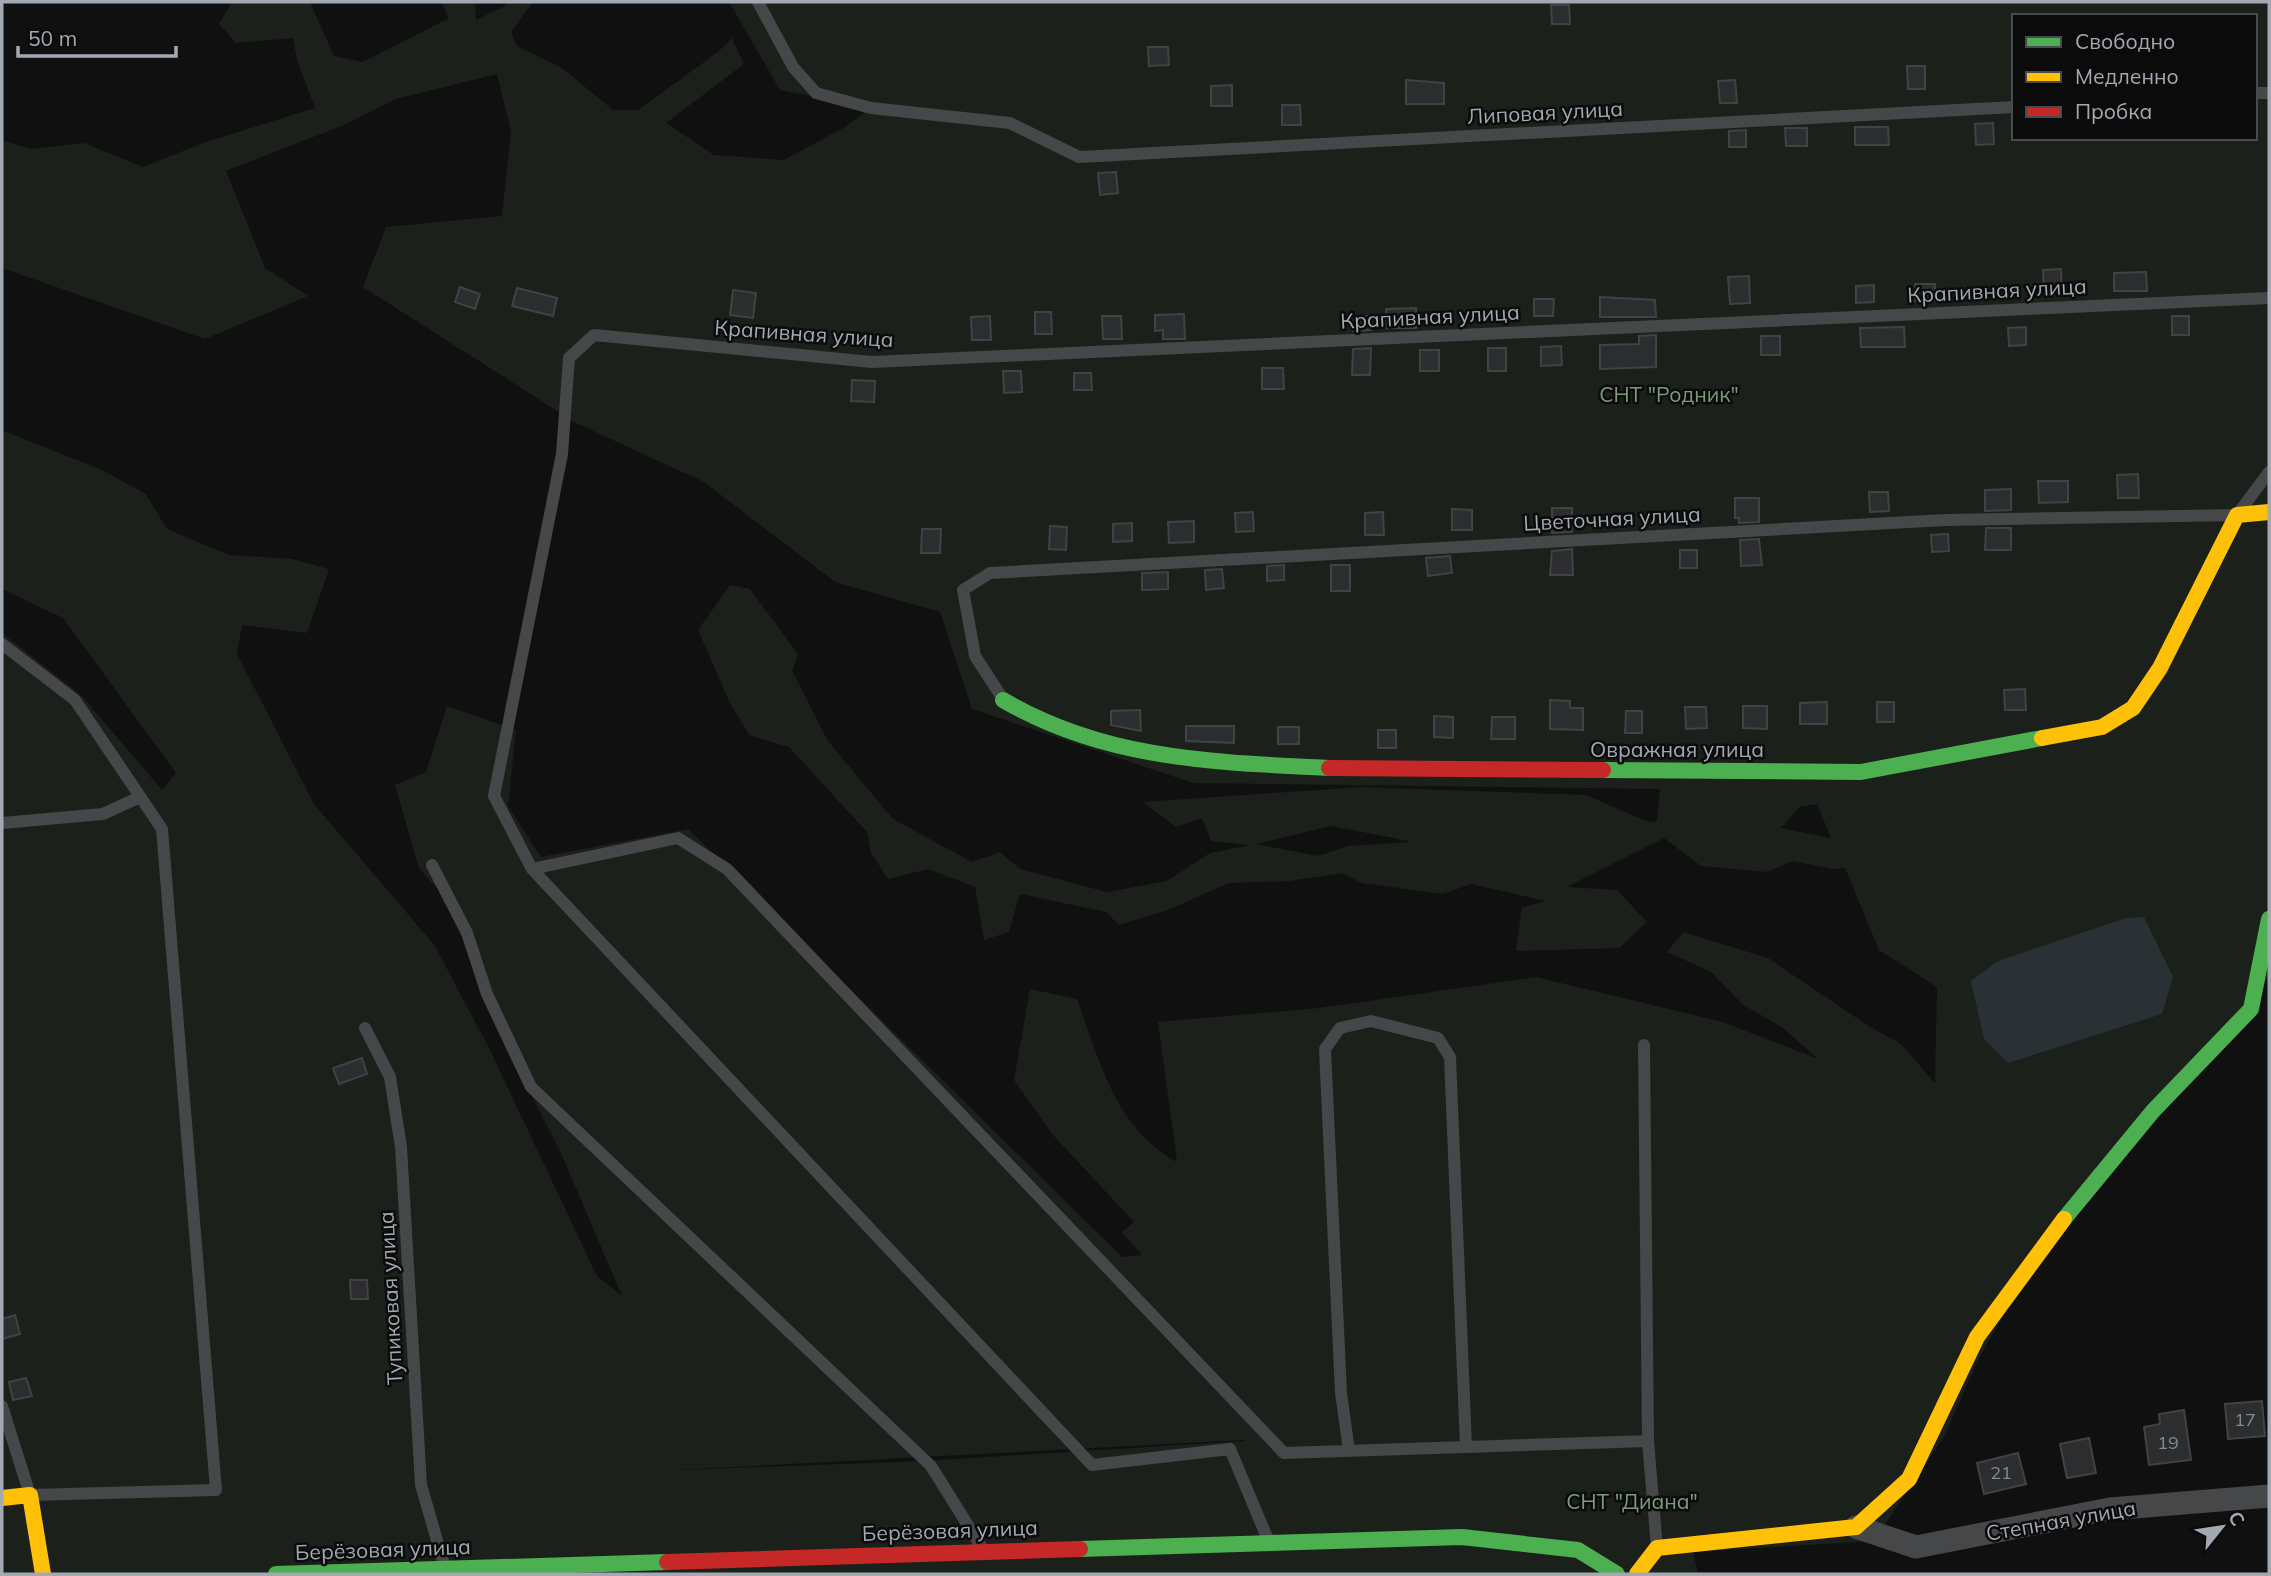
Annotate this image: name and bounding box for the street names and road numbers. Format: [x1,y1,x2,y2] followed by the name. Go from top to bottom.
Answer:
[1466,95,1623,129] street label: Липовая улица
[1907,272,2087,308] street label: Крапивная улица
[1340,298,1520,334] street label: Крапивная улица
[714,314,895,352] street label: Крапивная улица
[1523,500,1701,536] street label: Цветочная улица
[1590,736,1764,762] street label: Овражная улица
[372,1211,408,1385] street label: Тупиковая улица
[1984,1494,2138,1546] street label: Степная улица
[862,1514,1038,1546] street label: Берёзовая улица
[295,1533,471,1565] street label: Берёзовая улица

